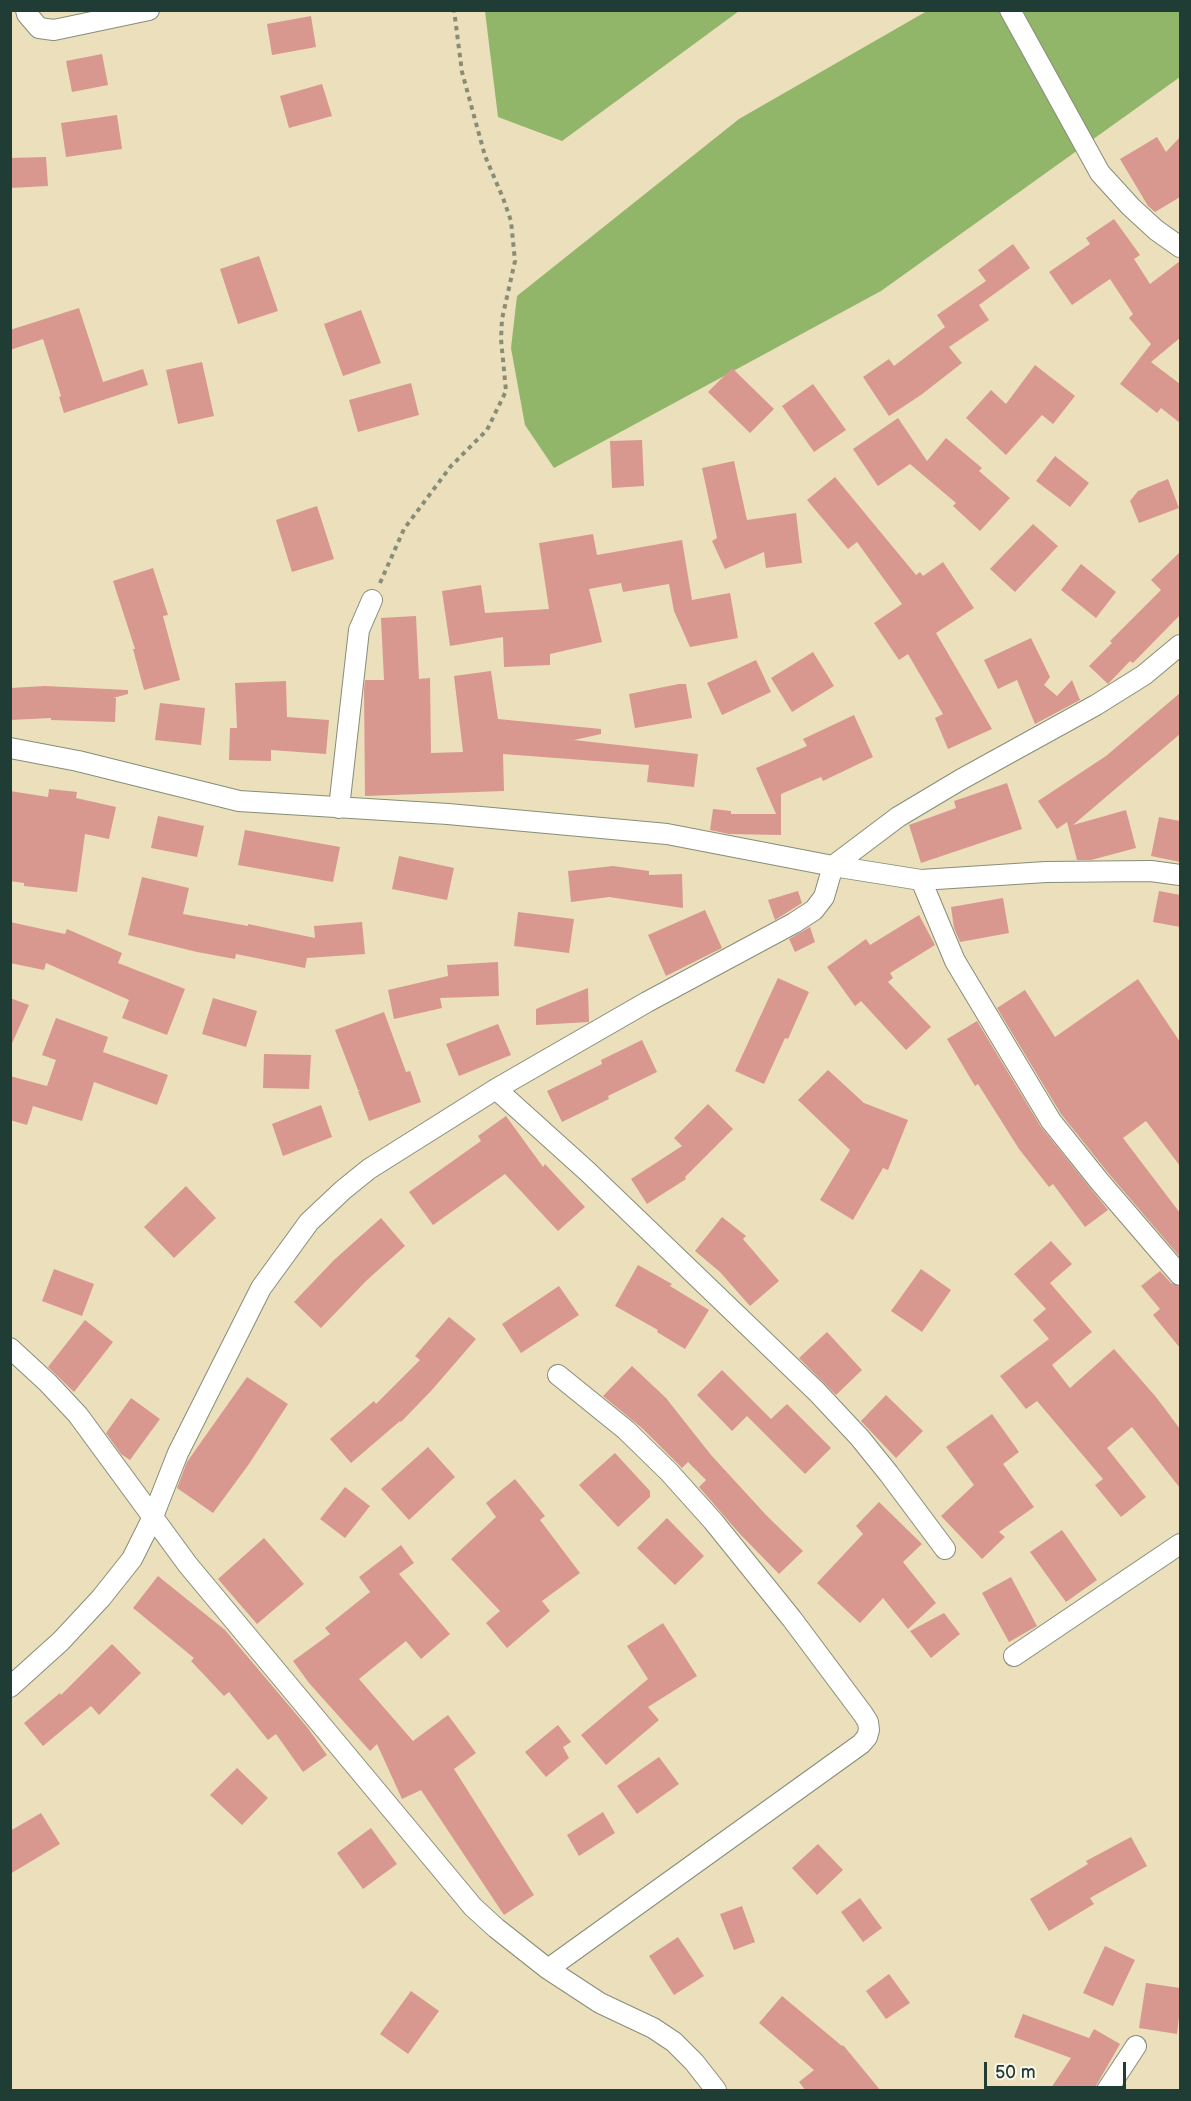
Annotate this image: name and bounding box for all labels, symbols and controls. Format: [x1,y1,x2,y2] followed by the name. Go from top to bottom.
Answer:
[987,2050,1130,2088] scale bar
[995,2062,1036,2083] text: 50 m

